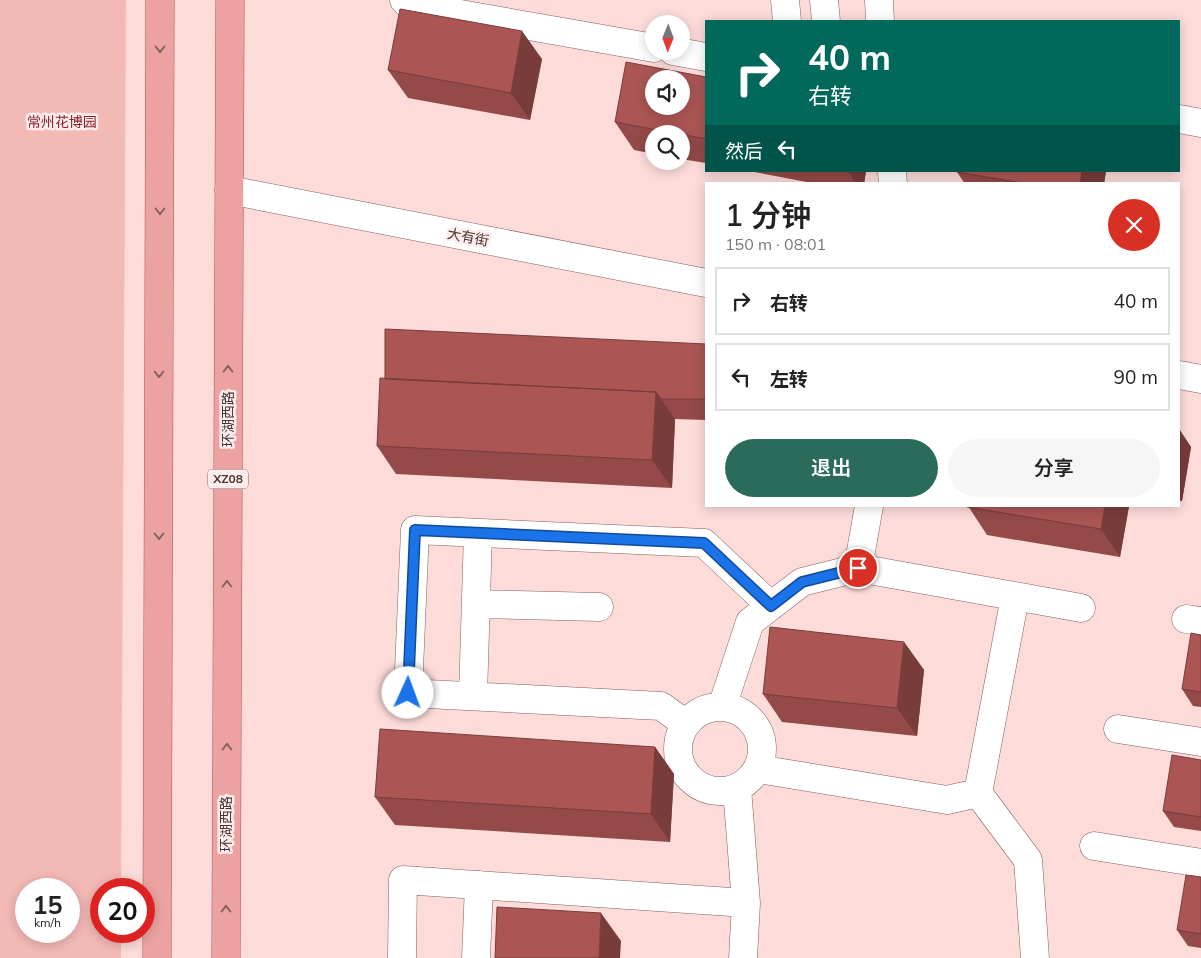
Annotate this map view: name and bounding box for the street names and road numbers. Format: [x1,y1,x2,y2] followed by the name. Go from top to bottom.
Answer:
[446,224,490,250] street label: 大有街
[219,391,237,447] street label: 环湖西路
[208,469,248,488] road number: XZ08
[217,796,235,852] street label: 环湖西路

